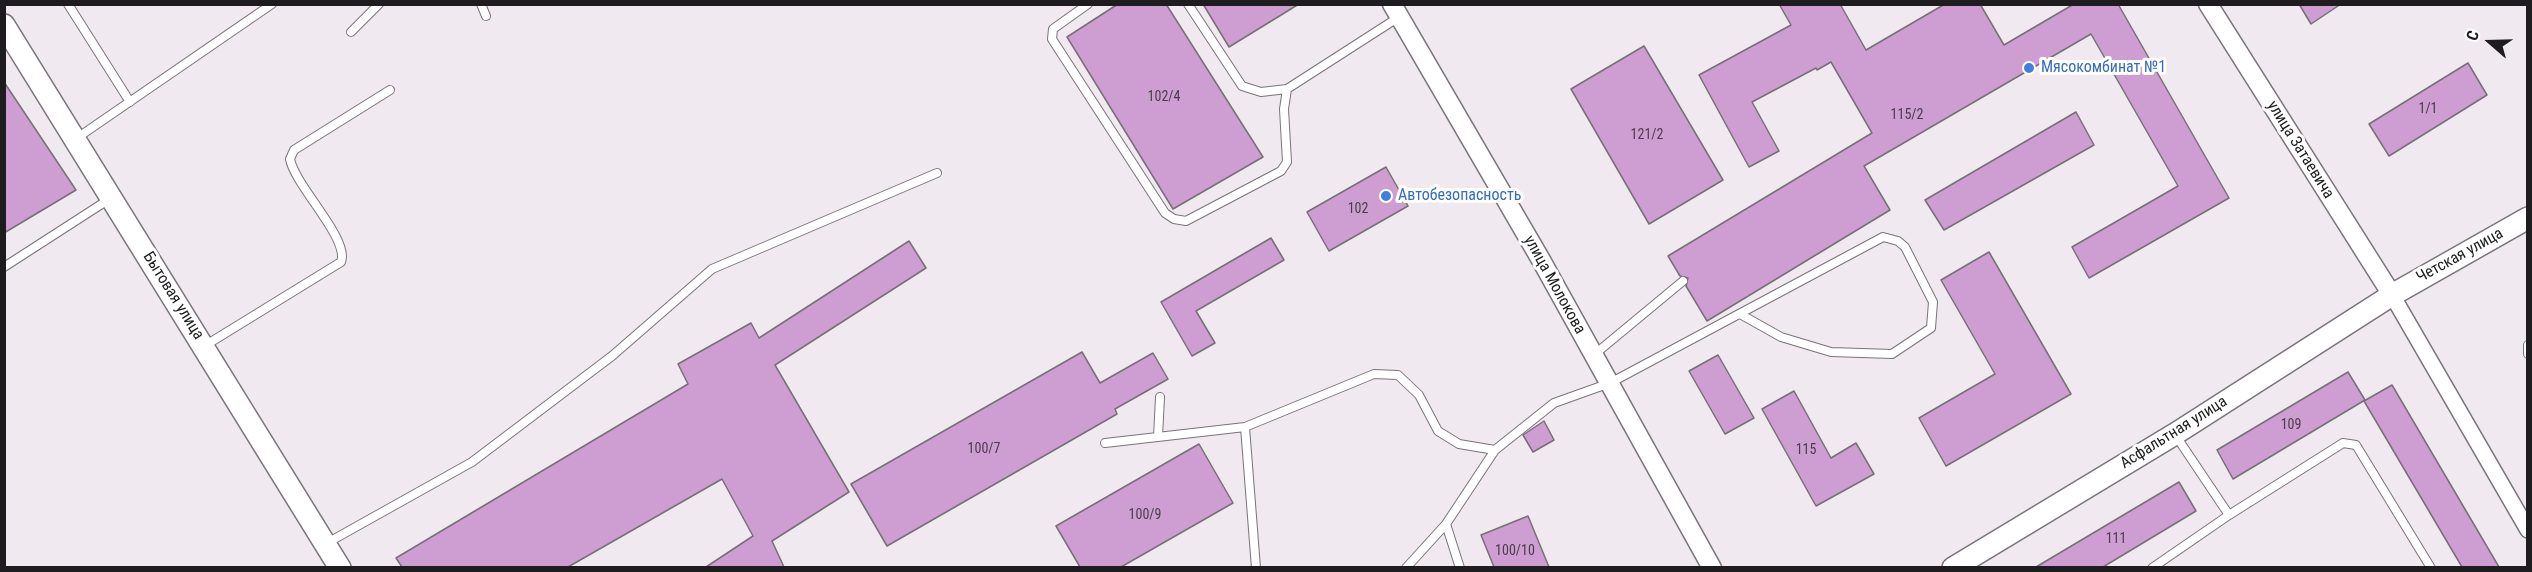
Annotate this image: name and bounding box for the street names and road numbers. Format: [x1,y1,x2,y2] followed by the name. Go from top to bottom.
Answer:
[2262,98,2338,202] street label: улица Затаевича
[2413,224,2507,288] street label: Четская улица
[1519,232,1589,338] street label: улица Молокова
[138,249,208,343] street label: Бытовая улица
[2117,392,2231,474] street label: Асфальтная улица

